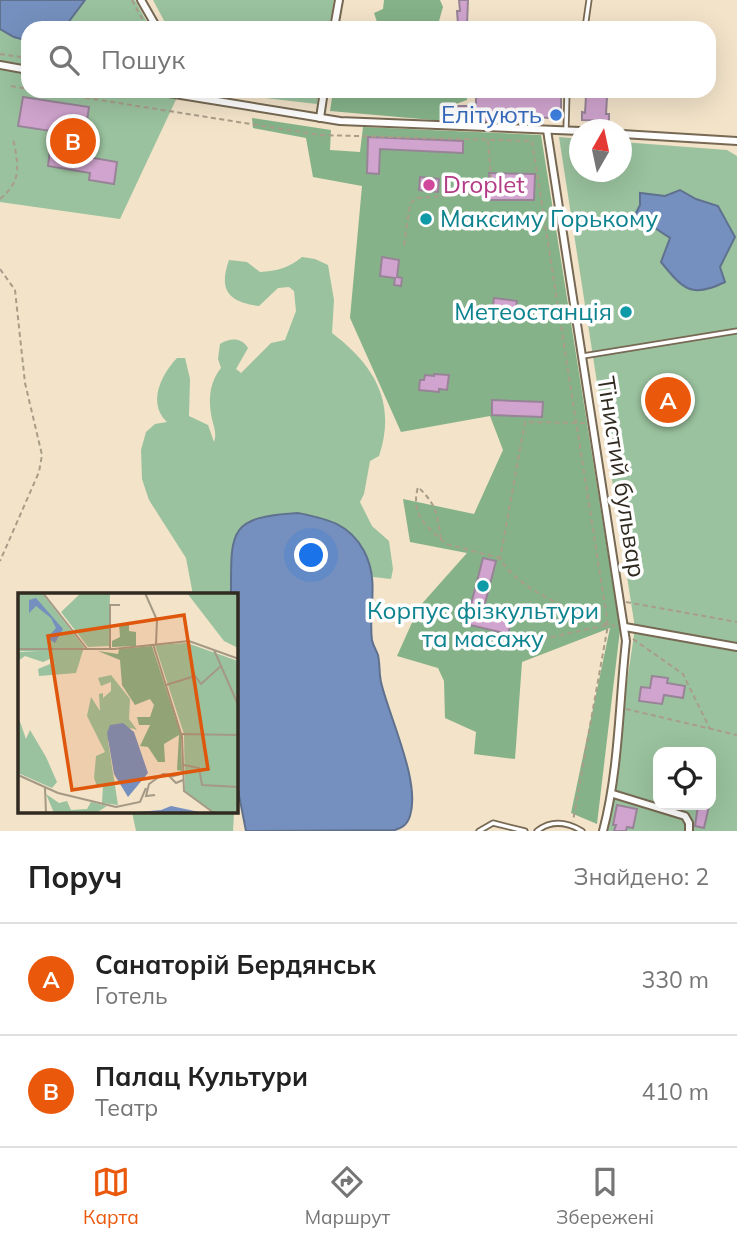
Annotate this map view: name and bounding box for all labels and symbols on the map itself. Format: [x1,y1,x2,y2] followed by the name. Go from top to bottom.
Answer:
[441,99,542,129] place label: Елітують
[548,107,564,123] marker: Елітують
[50,115,96,167] pin: B
[569,119,632,182] north arrow
[443,169,525,199] place label: Droplet
[421,177,437,193] marker: Droplet
[440,203,658,233] place label: Максиму Горькому
[418,211,434,227] marker: Максиму Горькому
[454,296,612,326] place label: Метеостанція
[618,304,634,320] marker: Метеостанція
[591,374,653,579] street label: Тінистий бульвар
[645,374,691,426] pin: A
[294,538,328,572] your location
[475,578,491,594] marker: Корпус фізкультури та масажу
[18,593,238,814] inset map
[367,595,599,653] place label: Корпус фізкультури та масажу

